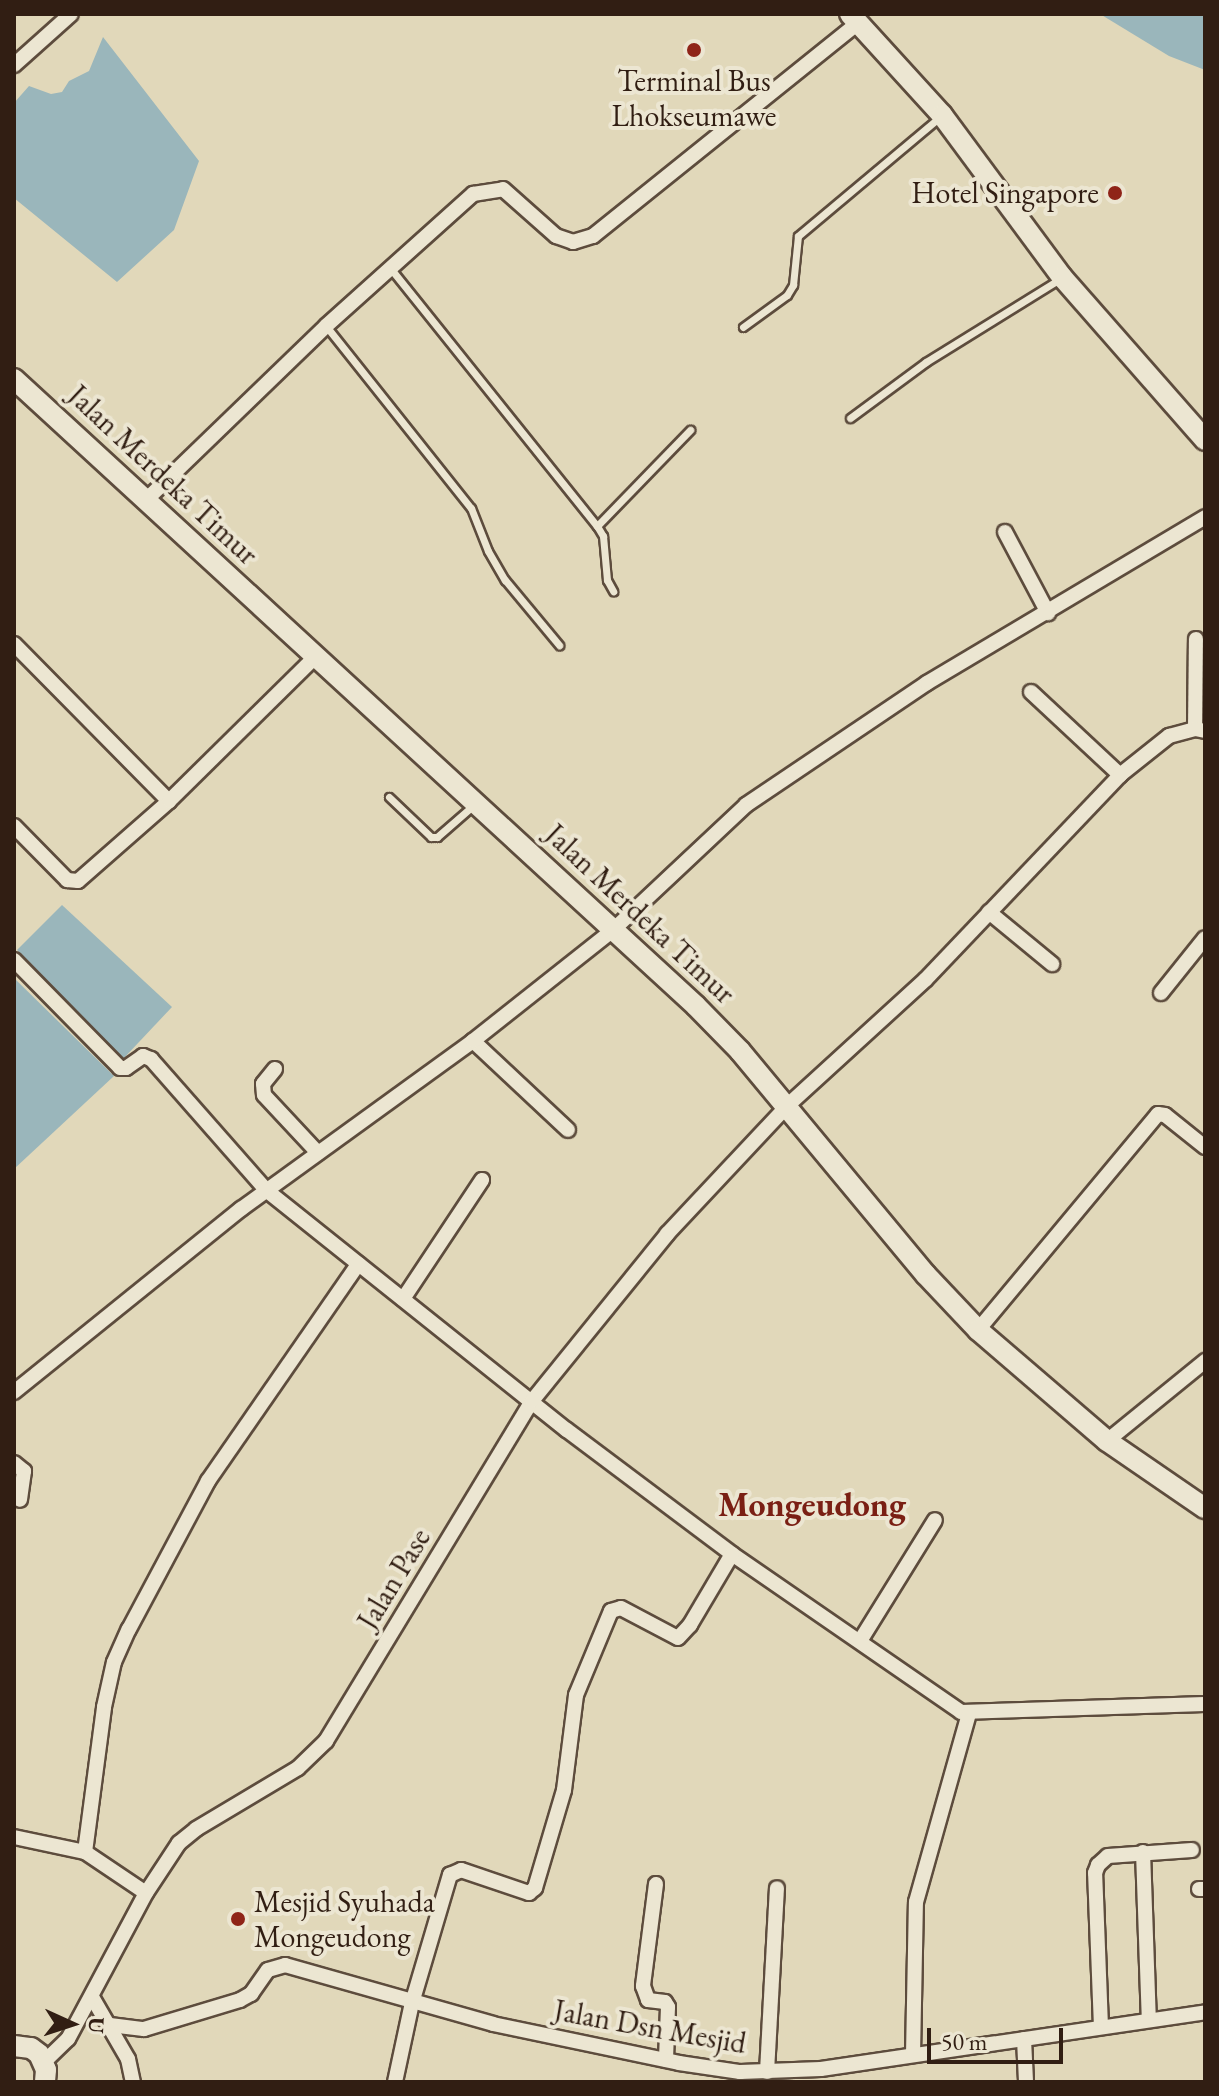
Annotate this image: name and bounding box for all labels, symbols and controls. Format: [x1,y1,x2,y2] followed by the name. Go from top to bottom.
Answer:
[685,41,703,59] marker: Terminal Bus Lhokseumawe
[612,63,776,134] place label: Terminal Bus Lhokseumawe
[911,175,1099,211] place label: Hotel Singapore
[1106,184,1124,202] marker: Hotel Singapore
[60,378,266,572] street label: Jalan Merdeka Timur
[537,817,743,1011] street label: Jalan Merdeka Timur
[718,1485,906,1525] district label: Mongeudong
[350,1522,438,1636] street label: Jalan Pase
[254,1884,435,1954] place label: Mesjid Syuhada Mongeudong
[229,1910,247,1928] marker: Mesjid Syuhada Mongeudong
[32,1984,112,2064] north arrow
[551,1992,749,2062] street label: Jalan Dsn Mesjid
[931,2012,1067,2062] scale bar
[82,2016,111,2034] text: U
[941,2026,988,2057] text: 50 m

